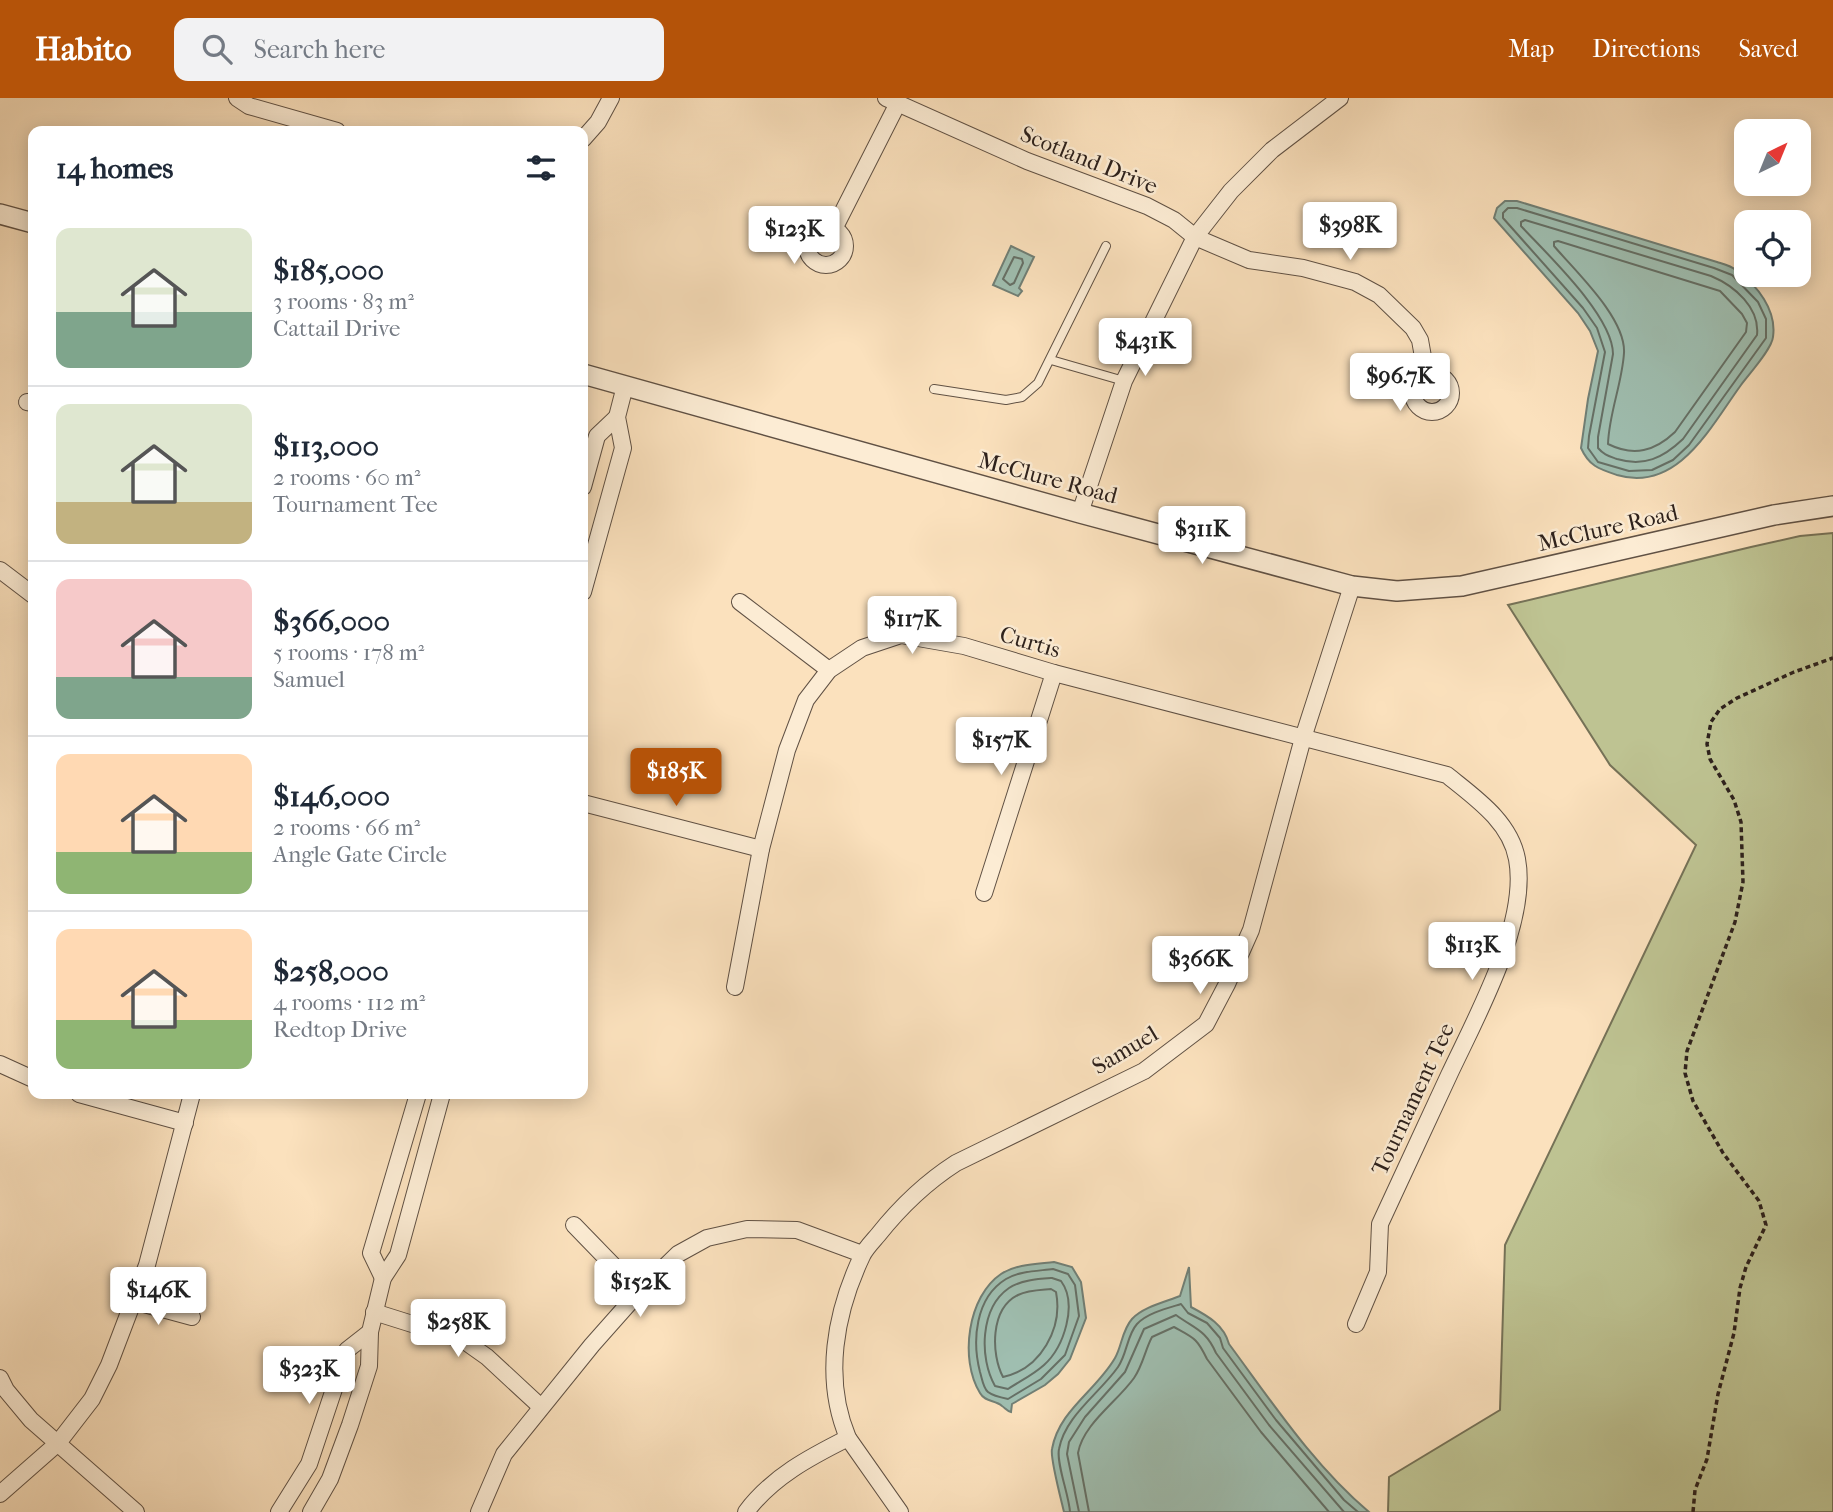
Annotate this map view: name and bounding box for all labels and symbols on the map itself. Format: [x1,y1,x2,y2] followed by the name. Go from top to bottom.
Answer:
[1734,119,1811,196] north arrow
[1016,120,1162,200] street label: Scotland Drive
[1301,202,1399,262] pin: $398K
[745,206,843,266] pin: $123K
[1096,318,1194,378] pin: $431K
[1343,354,1457,413] pin: $96.7K
[976,446,1121,510] street label: McClure Road
[1535,499,1681,557] street label: McClure Road
[1153,506,1251,566] pin: $311K
[863,596,961,656] pin: $117K
[997,620,1063,664] street label: Curtis
[952,718,1050,777] pin: $157K
[627,748,725,808] pin: $185K
[1423,922,1521,982] pin: $113K
[1151,936,1249,996] pin: $366K
[1366,1019,1460,1179] street label: Tournament Tee
[1087,1020,1163,1080] street label: Samuel
[591,1260,689,1319] pin: $152K
[109,1268,207,1327] pin: $146K
[409,1300,507,1359] pin: $258K
[260,1346,358,1406] pin: $323K

